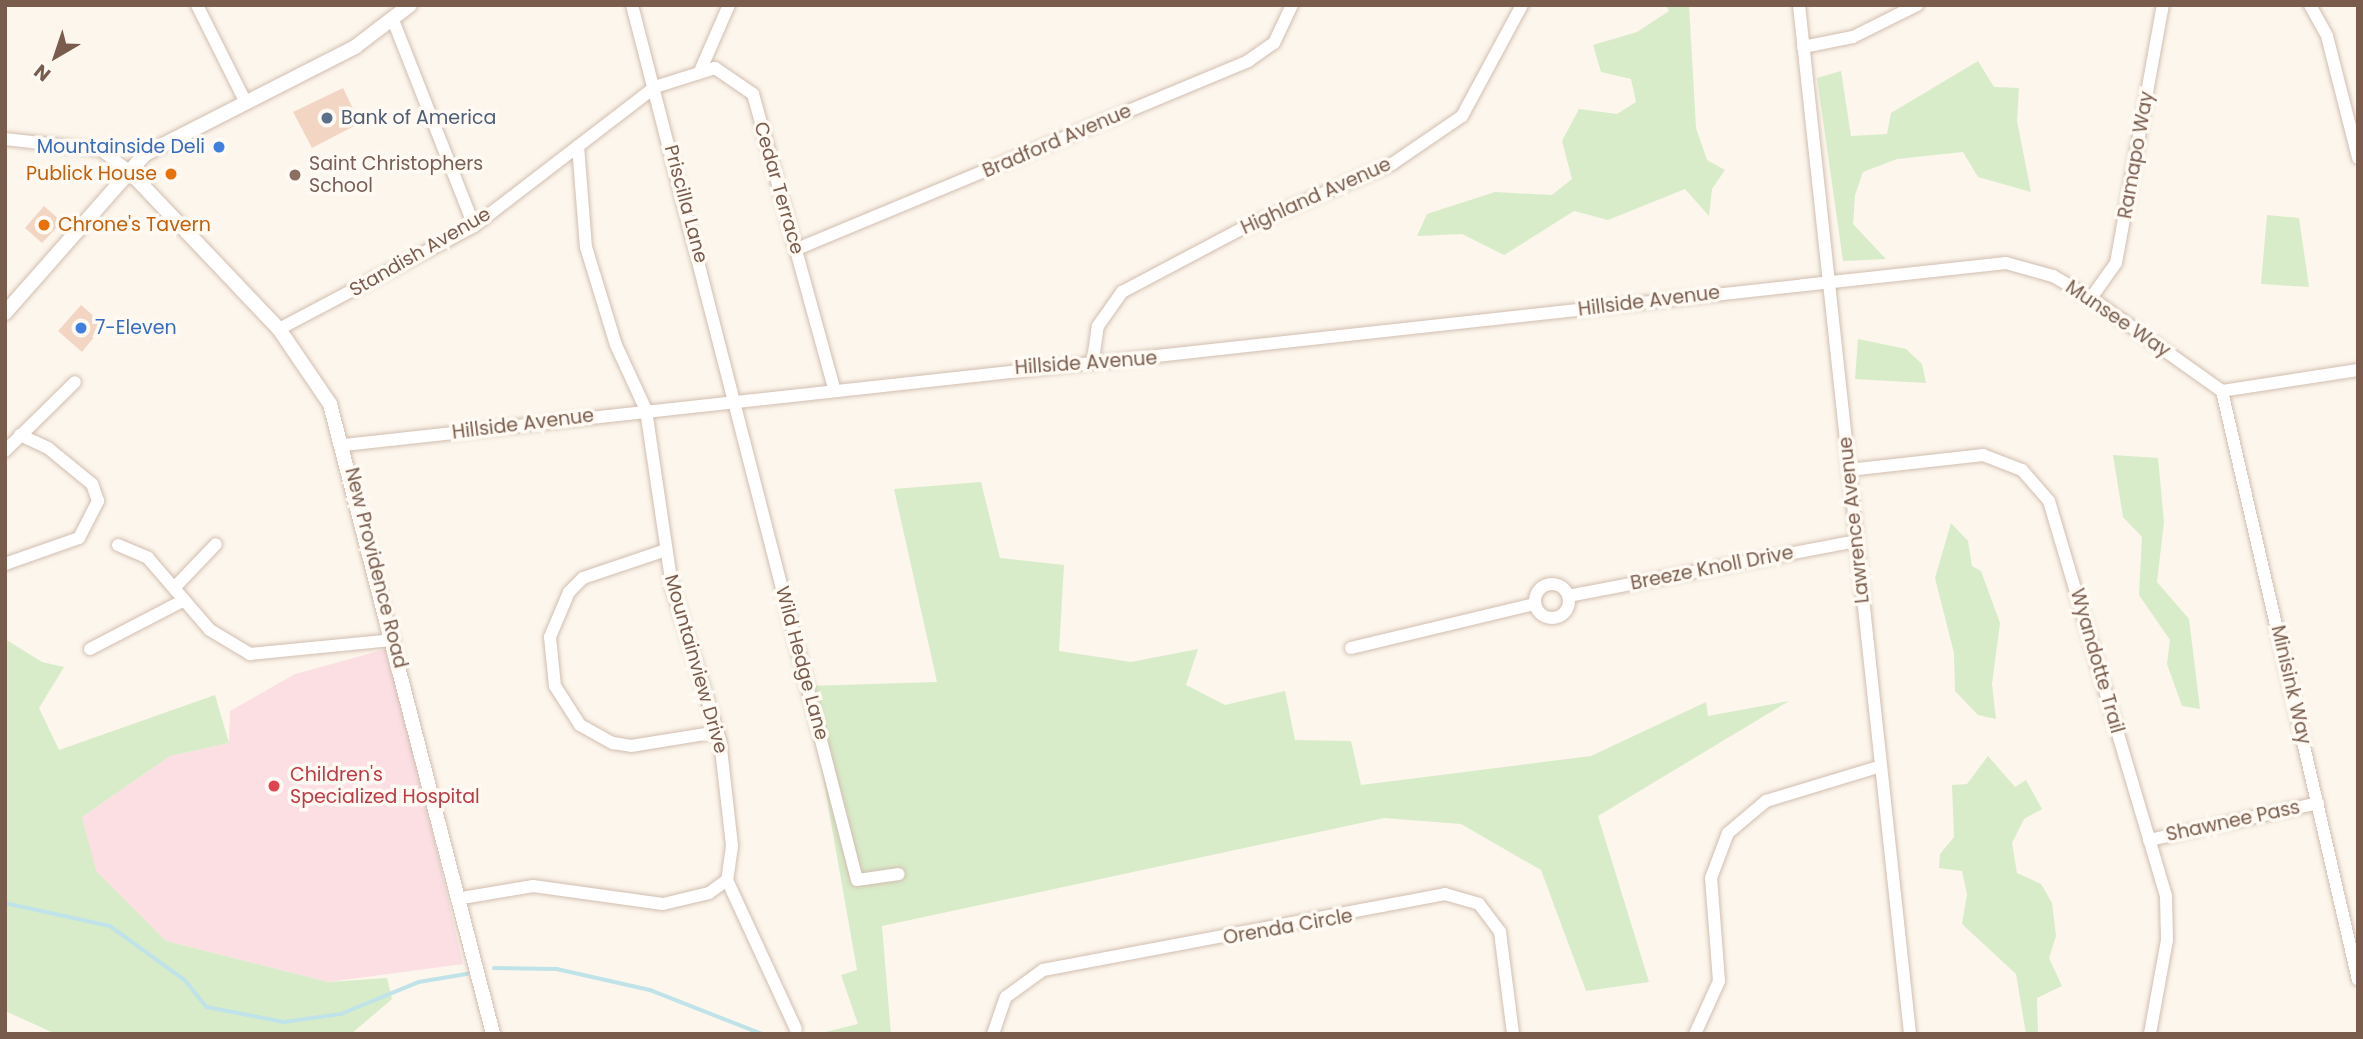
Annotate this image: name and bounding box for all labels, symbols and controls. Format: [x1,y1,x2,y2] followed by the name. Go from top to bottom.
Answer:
[21,21,91,91] north arrow
[28,58,57,88] text: N
[2114,90,2158,220] street label: Ramapo Way
[979,99,1135,183] street label: Bradford Avenue
[341,107,496,129] place label: Bank of America
[319,110,335,126] marker: Bank of America
[749,119,809,257] street label: Cedar Terrace
[37,136,205,158] place label: Mountainside Deli
[211,139,227,155] marker: Mountainside Deli
[659,143,713,265] street label: Priscilla Lane
[309,153,483,197] place label: Saint Christophers School
[1237,153,1395,239] street label: Highland Avenue
[26,163,157,185] place label: Publick House
[163,166,179,182] marker: Publick House
[287,167,303,183] marker: Saint Christophers School
[345,202,495,302] street label: Standish Avenue
[58,214,211,236] place label: Chrone's Tavern
[36,217,52,233] marker: Chrone's Tavern
[2061,276,2175,362] street label: Munsee Way
[1577,281,1721,321] street label: Hillside Avenue
[95,317,177,339] place label: 7-Eleven
[73,320,89,336] marker: 7-Eleven
[1014,347,1158,379] street label: Hillside Avenue
[451,404,595,444] street label: Hillside Avenue
[1834,436,1874,604] street label: Lawrence Avenue
[340,465,412,671] street label: New Providence Road
[1629,541,1795,595] street label: Breeze Knoll Drive
[660,572,732,756] street label: Mountainview Drive
[771,584,833,742] street label: Wild Hedge Lane
[2065,586,2129,736] street label: Wyandotte Trail
[2266,623,2316,747] street label: Minisink Way
[290,764,480,808] place label: Children's Specialized Hospital
[264,776,284,796] marker: Children's Specialized Hospital
[2164,796,2302,846] street label: Shawnee Pass
[1221,904,1355,950] street label: Orenda Circle

